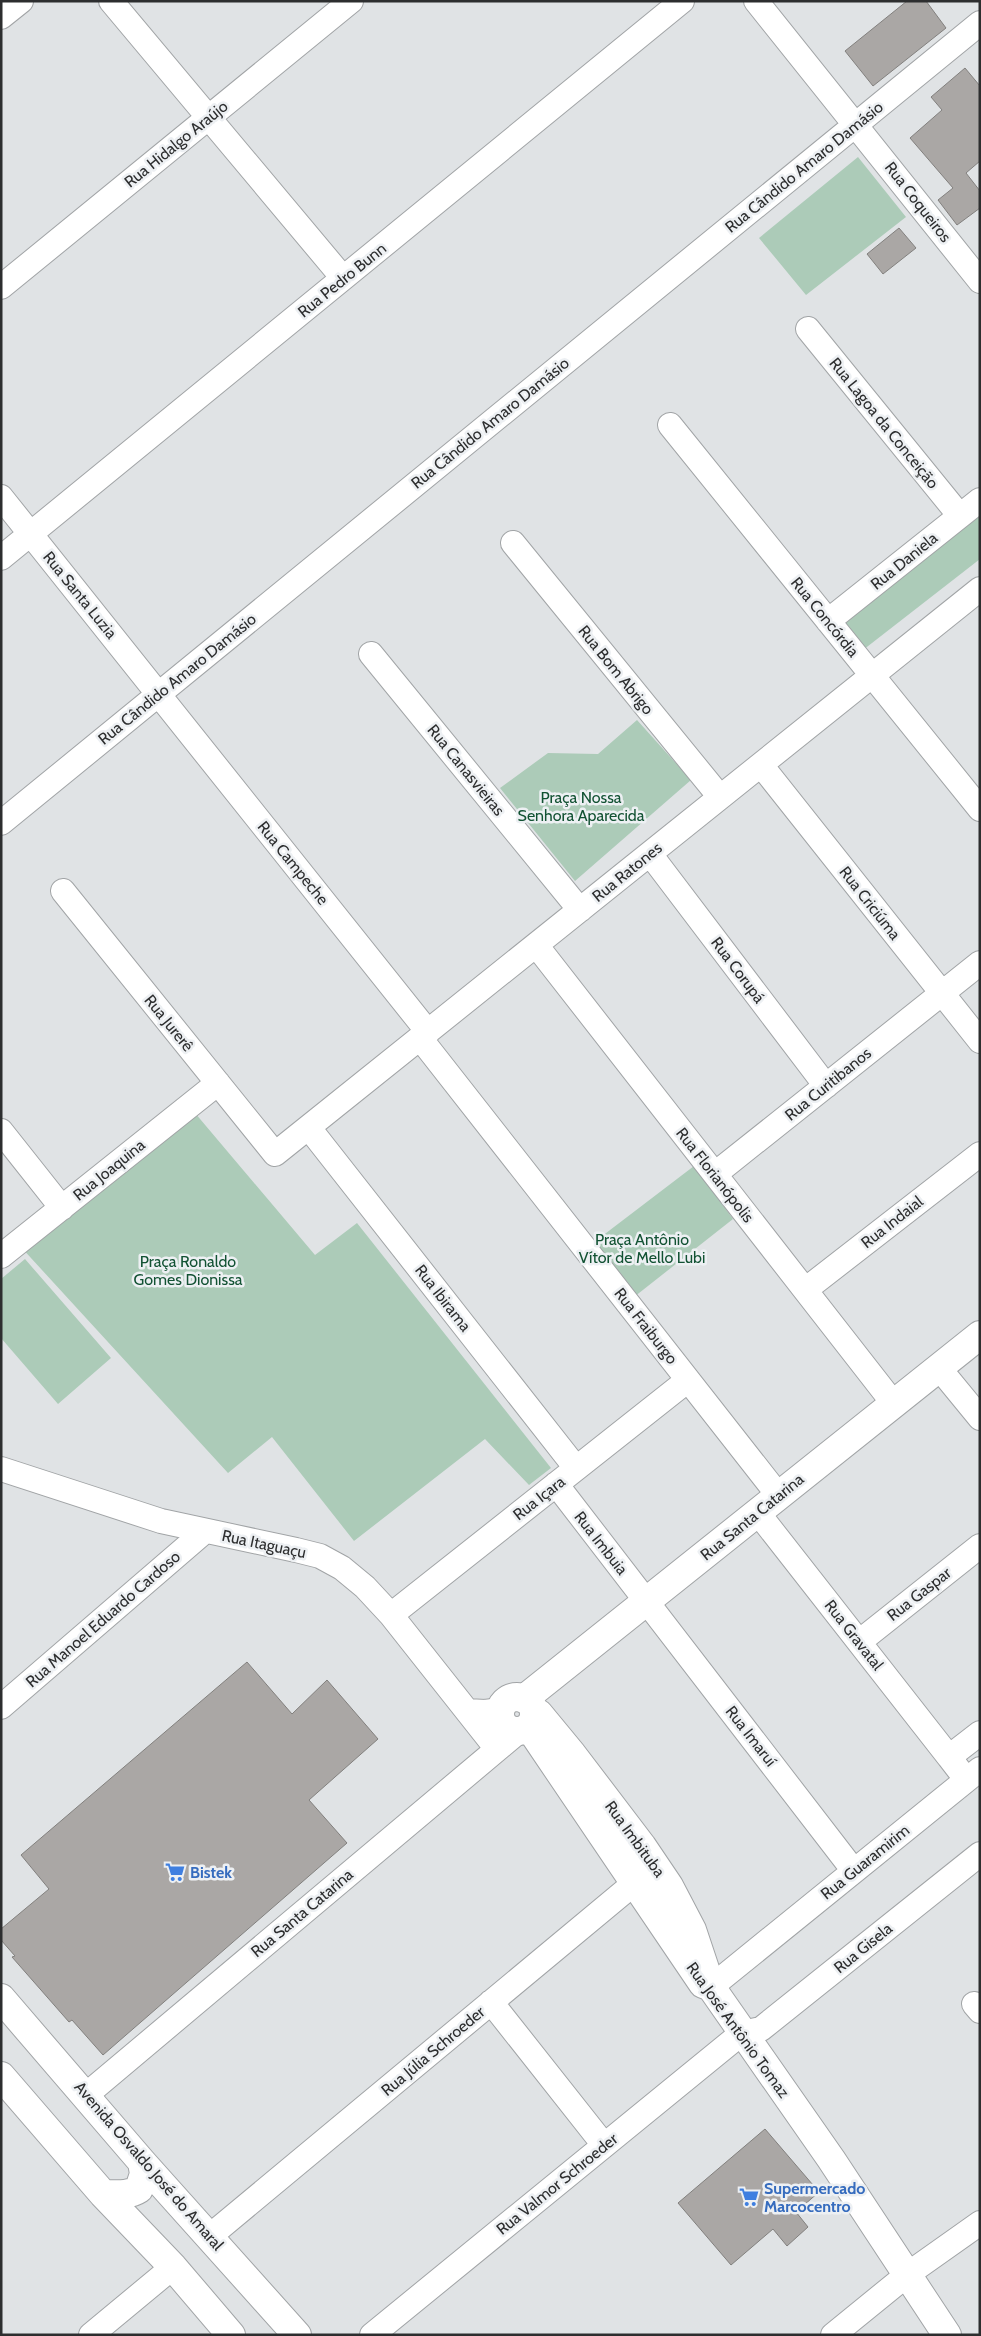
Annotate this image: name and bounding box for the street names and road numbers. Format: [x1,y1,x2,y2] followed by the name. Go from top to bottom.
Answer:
[121,96,232,191] street label: Rua Hidalgo Araújo
[721,97,887,237] street label: Rua Cândido Amaro Damásio
[881,158,955,246] street label: Rua Coqueiros
[294,239,390,321] street label: Rua Pedro Bunn
[407,353,573,493] street label: Rua Cândido Amaro Damásio
[825,354,943,492] street label: Rua Lagoa da Conceição
[867,528,941,594] street label: Rua Daniela
[39,548,121,643] street label: Rua Santa Luzia
[787,573,863,661] street label: Rua Concórdia
[94,609,260,749] street label: Rua Cândido Amaro Damásio
[574,622,658,719] street label: Rua Bom Abrigo
[423,721,509,820] street label: Rua Canasvieiras
[254,817,332,909] street label: Rua Campeche
[588,838,666,906] street label: Rua Ratones
[835,862,905,944] street label: Rua Criciúma
[707,933,769,1007] street label: Rua Corupá
[140,991,198,1055] street label: Rua Jurerê
[781,1043,875,1125] street label: Rua Curitibanos
[672,1124,758,1227] street label: Rua Florianópolis
[69,1135,149,1205] street label: Rua Joaquina
[857,1192,927,1252] street label: Rua Indaial
[411,1261,475,1335] street label: Rua Ibirama
[610,1284,682,1368] street label: Rua Fraiburgo
[697,1469,808,1564] street label: Rua Santa Catarina
[509,1472,569,1524] street label: Rua Içara
[570,1507,632,1579] street label: Rua Imbuia
[220,1526,308,1562] street label: Rua Itaguaçu
[22,1547,184,1691] street label: Rua Manoel Eduardo Cardoso
[883,1563,955,1625] street label: Rua Gaspar
[821,1596,888,1674] street label: Rua Gravatal
[721,1702,781,1771] street label: Rua Imaruí
[601,1797,669,1881] street label: Rua Imbituba
[817,1821,913,1903] street label: Rua Guaramirim
[247,1865,357,1961] street label: Rua Santa Catarina
[830,1919,896,1977] street label: Rua Gisela
[682,1958,794,2102] street label: Rua José Antônio Tomaz
[377,2002,489,2100] street label: Rua Júlia Schroeder
[71,2078,228,2254] street label: Avenida Osvaldo José do Amaral
[493,2129,622,2239] street label: Rua Valmor Schroeder

